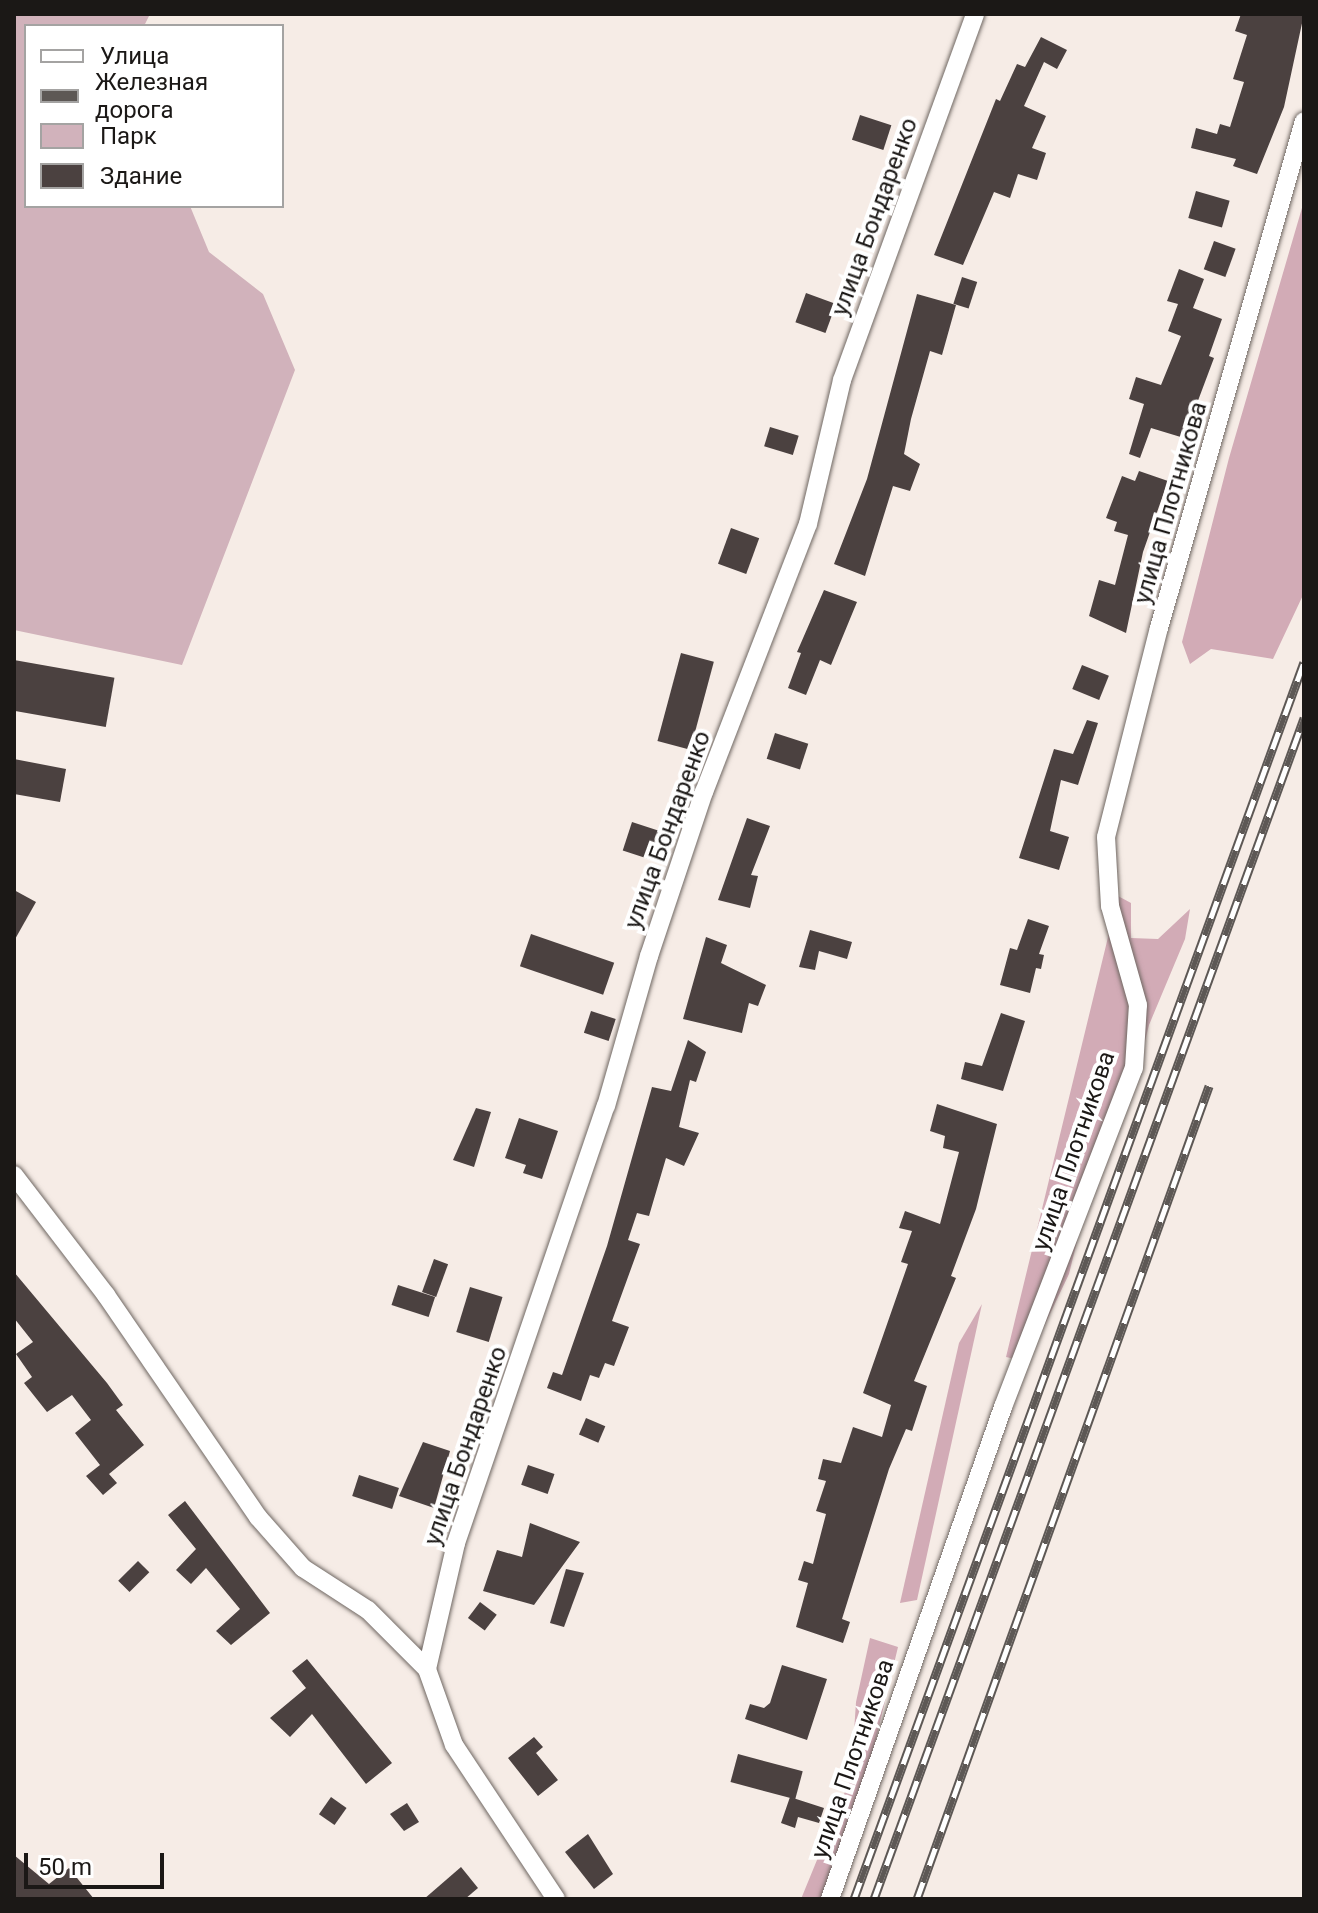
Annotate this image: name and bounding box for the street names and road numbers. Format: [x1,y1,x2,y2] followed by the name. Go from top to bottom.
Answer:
[826,114,924,320] street label: улица Бондаренко
[1128,399,1214,607] street label: улица Плотникова
[619,727,717,933] street label: улица Бондаренко
[1026,1048,1122,1254] street label: улица Плотникова
[418,1343,514,1549] street label: улица Бондаренко
[805,1656,901,1862] street label: улица Плотникова

